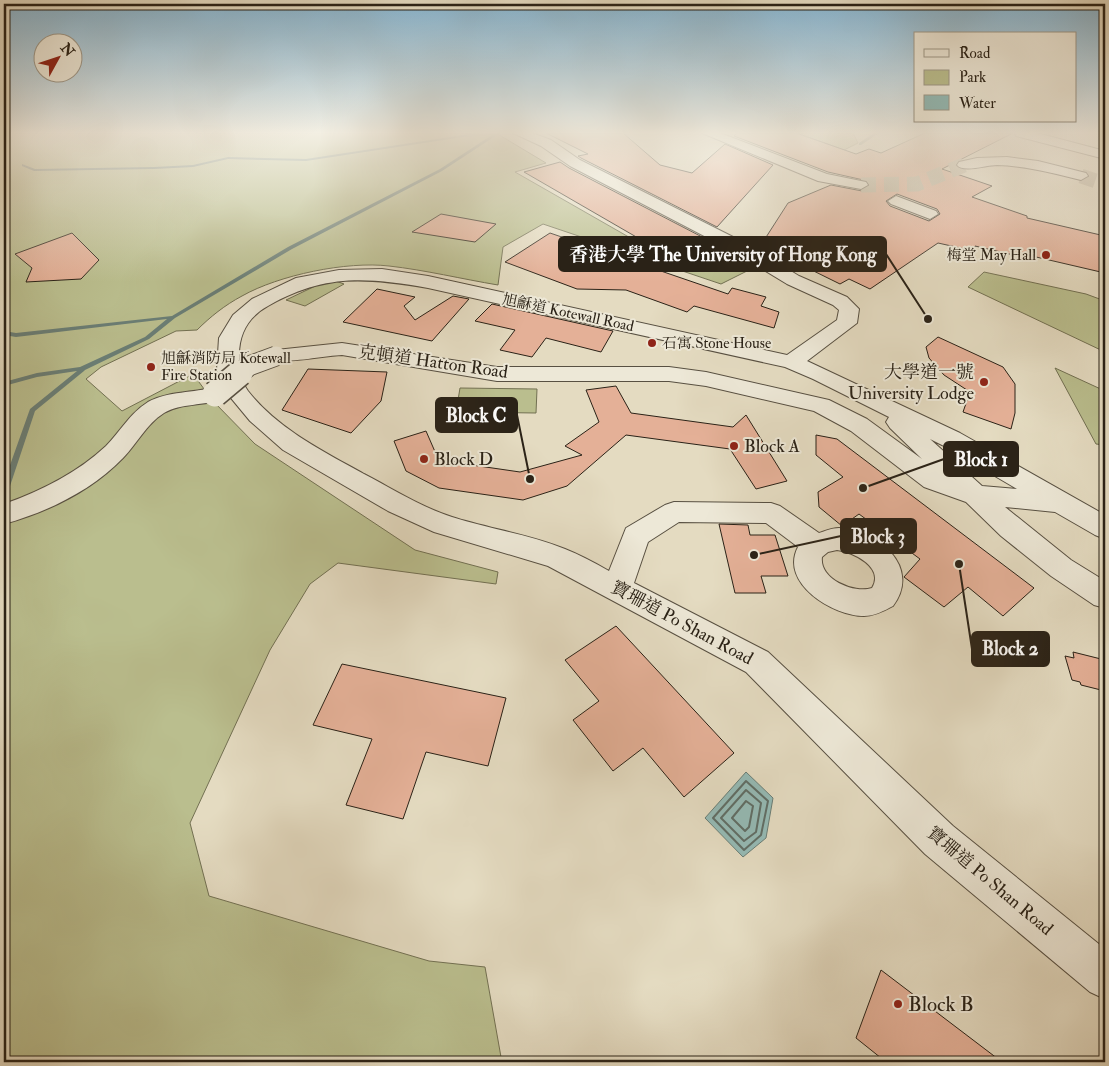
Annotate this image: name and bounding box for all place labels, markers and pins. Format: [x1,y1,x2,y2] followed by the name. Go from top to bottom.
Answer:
[559,237,886,271] callout: 香港大學 The University of Hong Kong
[946,246,1036,265] place label: 梅堂 May Hall
[1040,249,1052,261] marker: 梅堂 May Hall
[662,334,771,353] place label: 石寓 Stone House
[646,337,658,349] marker: 石寓 Stone House
[161,349,291,385] place label: 旭龢消防局 Kotewall Fire Station
[145,361,157,373] marker: 旭龢消防局 Kotewall Fire Station
[848,361,974,405] place label: 大學道一號 University Lodge
[978,376,990,388] marker: 大學道一號 University Lodge
[436,398,517,432] callout: Block C
[744,435,801,458] place label: Block A
[728,440,740,452] marker: Block A
[944,442,1018,476] callout: Block 1
[434,448,493,471] place label: Block D
[418,453,430,465] marker: Block D
[841,519,916,553] callout: Block 3
[972,632,1049,666] callout: Block 2
[908,991,974,1018] place label: Block B
[892,998,904,1010] marker: Block B

